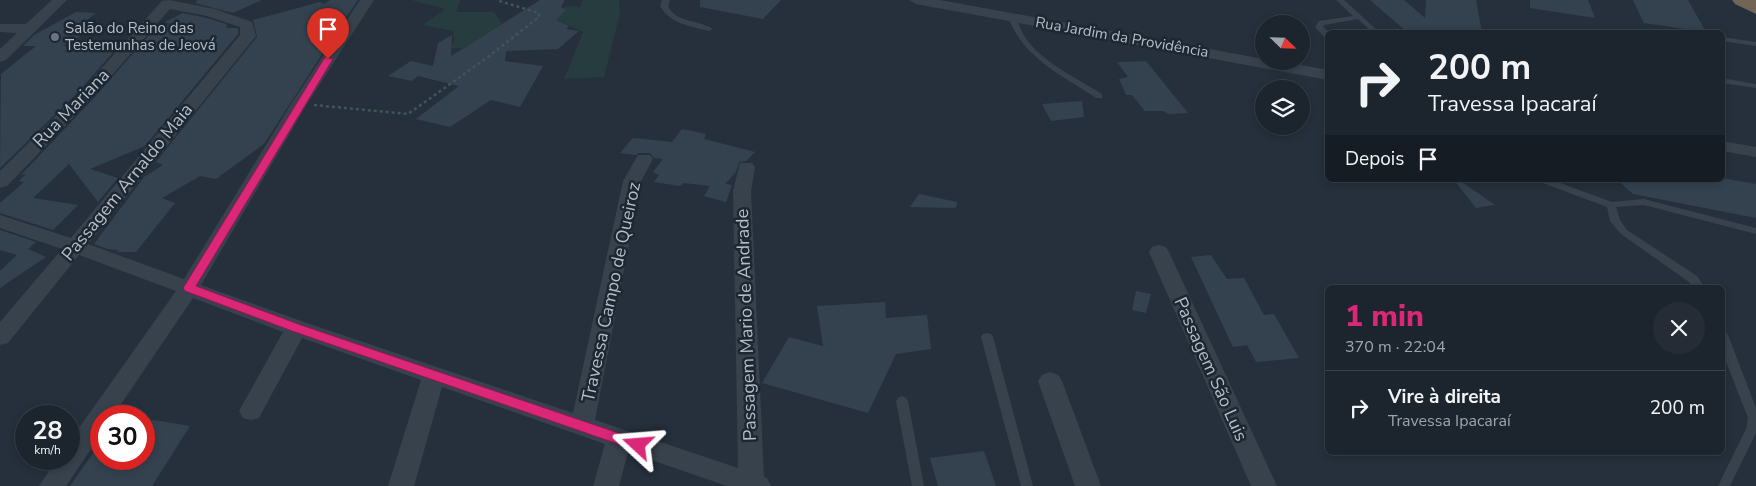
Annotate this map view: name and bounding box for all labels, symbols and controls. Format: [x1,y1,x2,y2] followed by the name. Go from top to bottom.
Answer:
[307,8,349,59] pin
[1034,12,1210,62] street label: Rua Jardim da Providência
[314,15,342,43] icon: arrive
[1255,15,1310,70] north arrow
[1255,15,1310,135] map controls
[65,18,216,55] place label: Salão do Reino das Testemunhas de Jeová
[49,31,61,43] marker: Salão do Reino das Testemunhas de Jeová
[1428,44,1531,91] text: 200 m
[1345,50,1410,115] icon: right
[27,63,115,153] street label: Rua Mariana
[1255,80,1310,135] button: layers
[1428,89,1597,119] text: Travessa Ipacaraí
[56,98,198,266] street label: Passagem Arnaldo Maia
[1414,145,1442,173] icon: arrive
[1345,146,1404,172] text: Depois
[576,180,646,404] street label: Travessa Campo de Queiroz
[730,209,762,441] street label: Passagem Mario de Andrade
[1168,293,1254,445] street label: Passagem São Luis
[1345,296,1424,337] text: 1 min
[1653,302,1705,354] button: close
[1345,336,1446,358] text: 370 m · 22:04
[1388,384,1501,410] text: Vire à direita
[1345,394,1373,422] icon: right
[1650,395,1705,421] text: 200 m
[90,405,155,470] speed limit sign: 30
[1388,410,1511,432] text: Travessa Ipacaraí
[32,414,63,448] text: 28
[611,418,663,470] position arrow
[34,442,61,458] text: km/h

